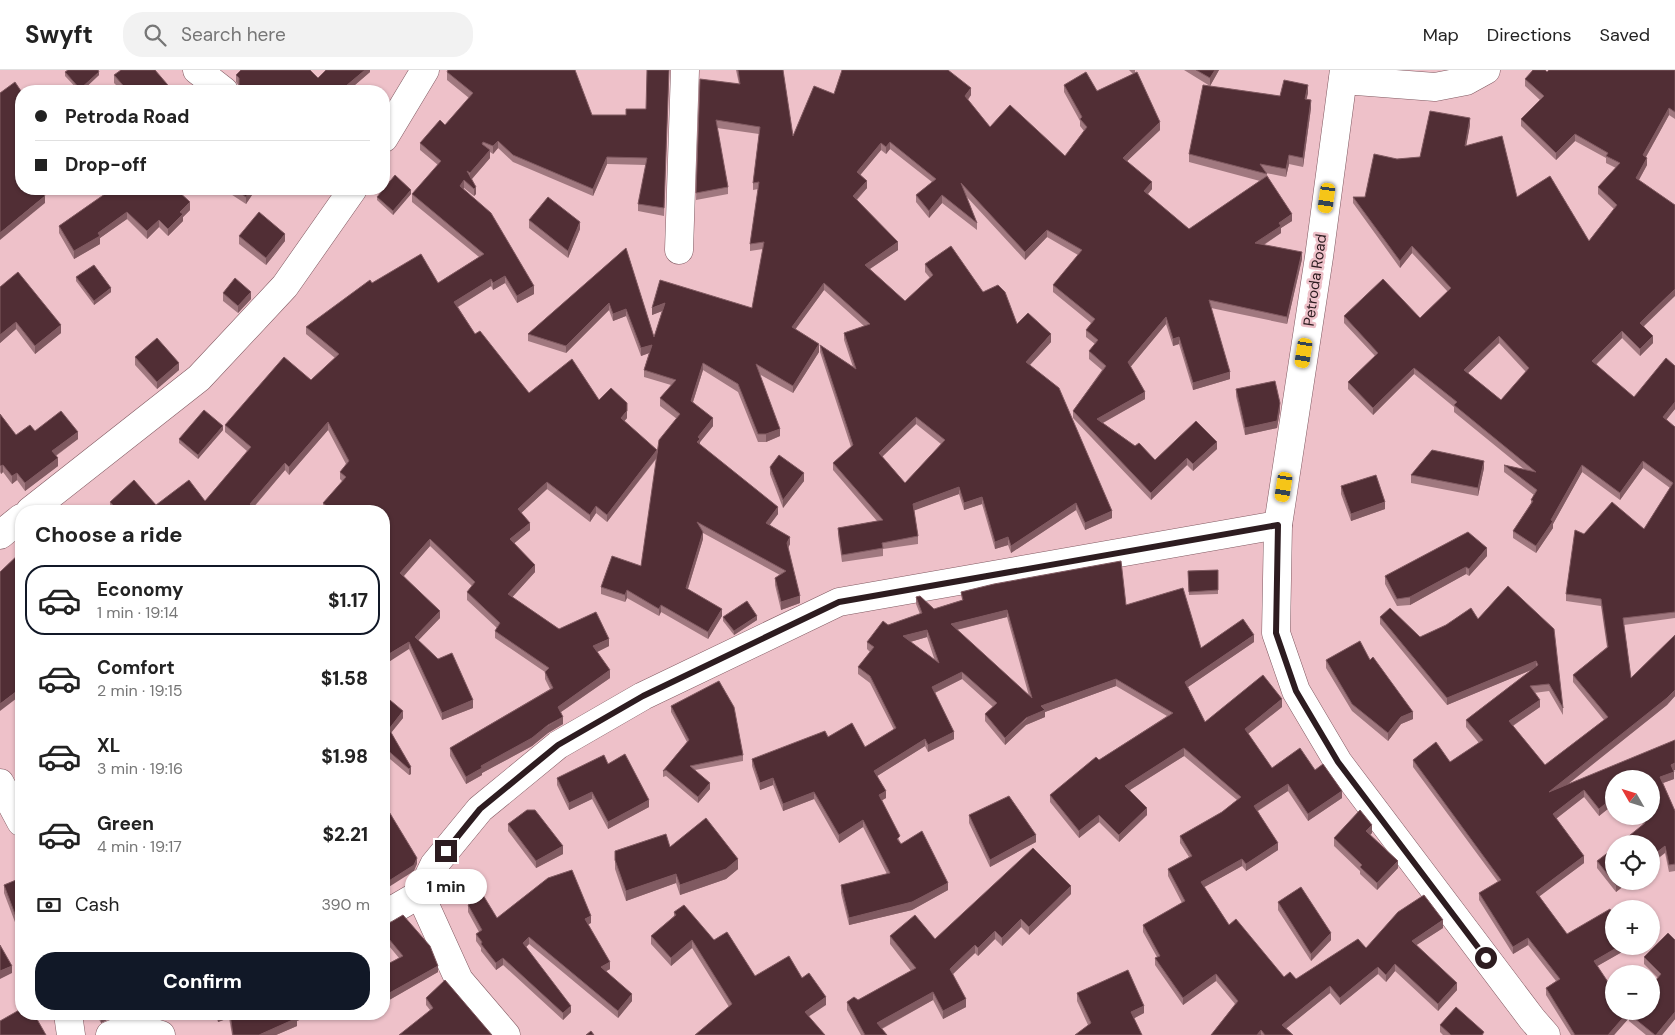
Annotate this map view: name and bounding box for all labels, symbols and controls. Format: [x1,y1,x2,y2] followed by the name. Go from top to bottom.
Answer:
[123,12,473,57] search box
[25,19,93,50] text: Swyft
[141,21,169,49] icon: search
[181,22,286,47] text: Search here
[1423,23,1459,47] text: Map
[1487,23,1572,47] text: Directions
[1600,23,1650,47] text: Saved
[65,104,190,129] text: Petroda Road
[65,152,147,177] text: Drop-off
[1317,182,1336,214] car
[1299,233,1331,327] street label: Petroda Road
[1294,337,1313,369] car
[1274,471,1293,503] car
[35,520,183,549] text: Choose a ride
[97,577,184,602] text: Economy
[37,578,82,623] icon: car
[328,588,368,613] text: $1.17
[97,602,178,623] text: 1 min · 19:14
[97,655,175,680] text: Comfort
[37,656,82,701] icon: car
[321,666,368,691] text: $1.58
[97,680,182,701] text: 2 min · 19:15
[97,733,120,758] text: XL
[37,734,82,779] icon: car
[321,744,368,769] text: $1.98
[97,758,183,779] text: 3 min · 19:16
[1605,770,1660,825] north arrow
[1605,770,1660,1020] map controls
[97,811,154,836] text: Green
[37,812,82,857] icon: car
[323,822,368,847] text: $2.21
[1605,835,1660,890] button: locate
[97,836,182,857] text: 4 min · 19:17
[435,840,457,862] route end
[405,868,487,904] callout: 1 min
[426,876,466,897] text: 1 min
[35,891,63,919] icon: cash
[75,892,119,917] text: Cash
[322,894,370,915] text: 390 m
[1605,900,1660,955] button: +
[1475,947,1497,969] route start
[35,952,370,1010] button: Confirm
[1605,965,1660,1020] button: −

